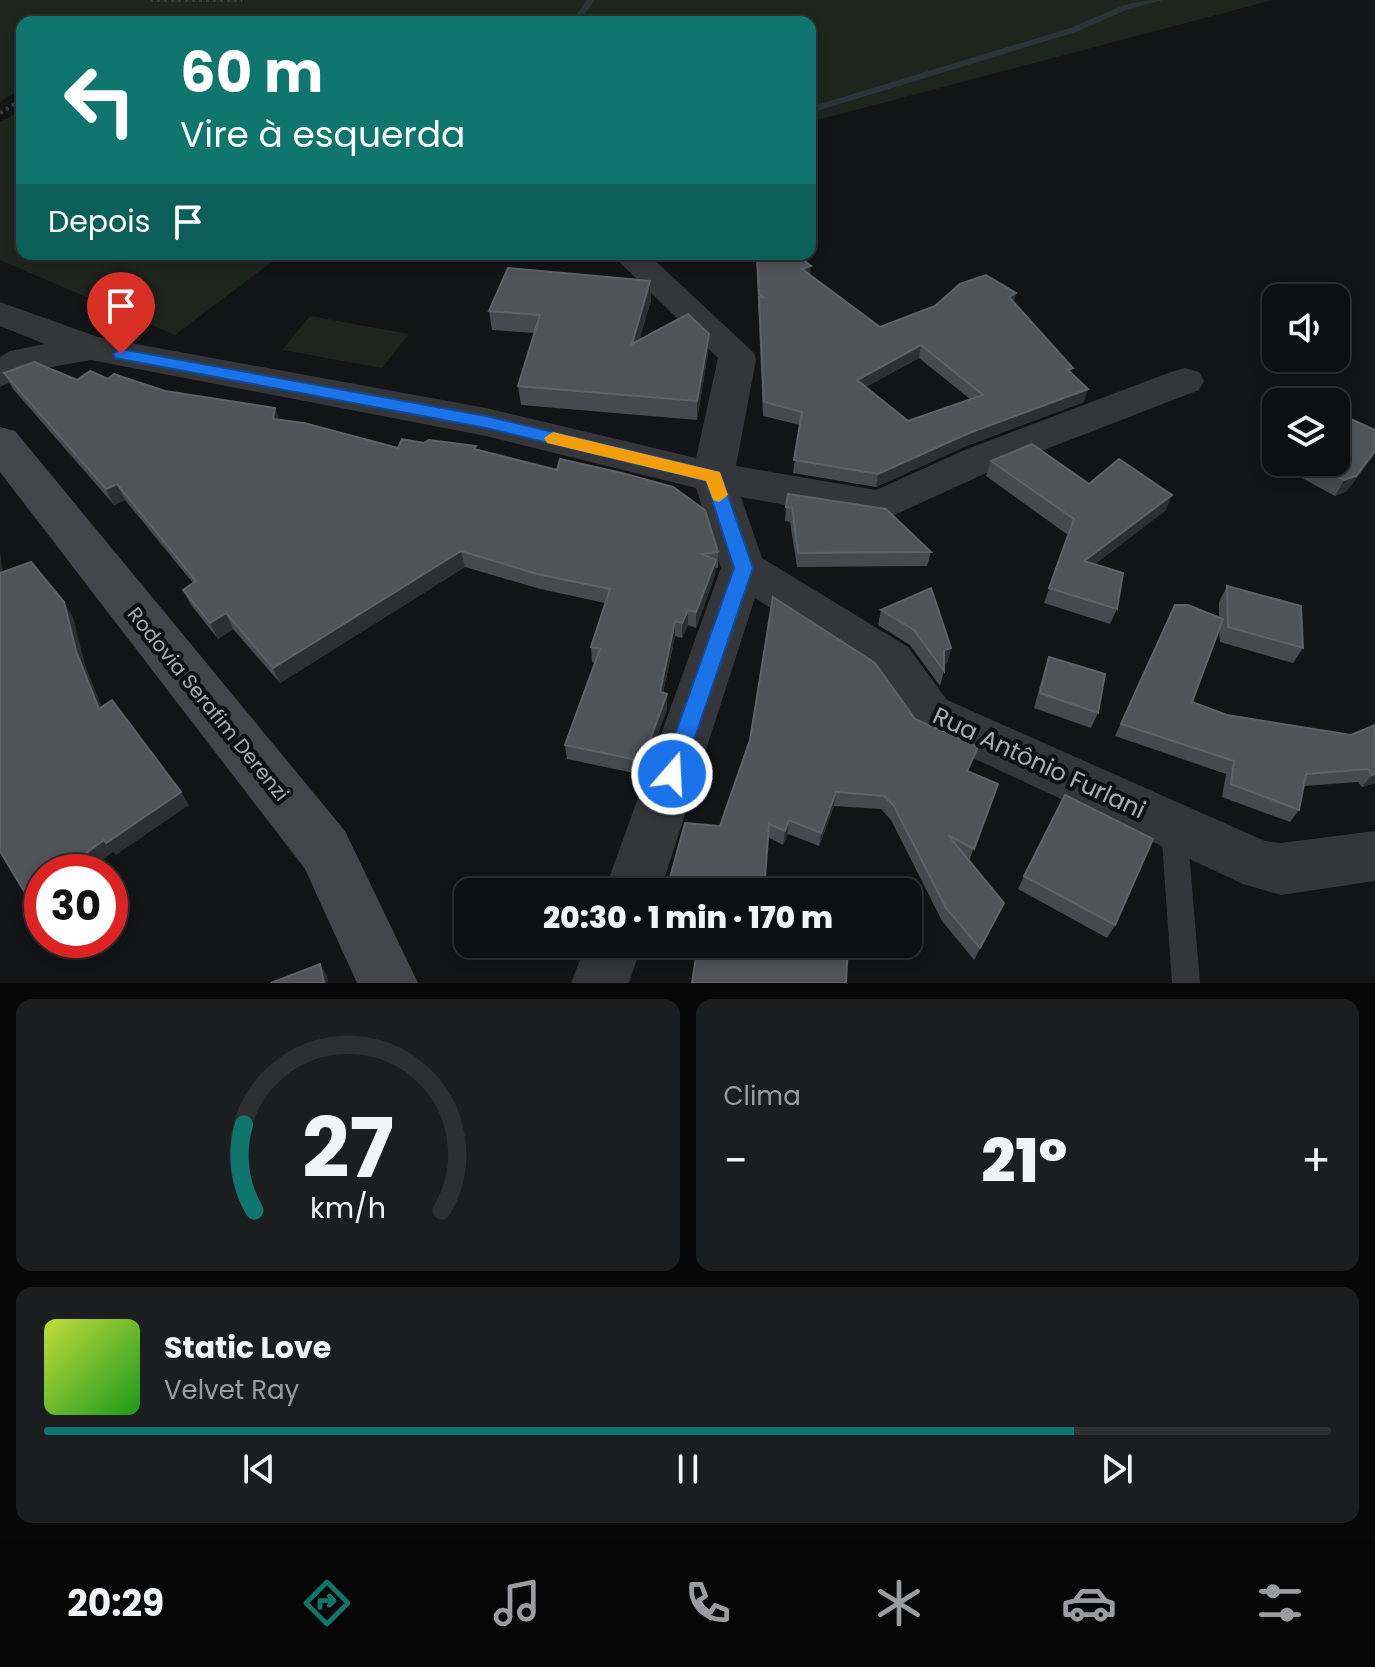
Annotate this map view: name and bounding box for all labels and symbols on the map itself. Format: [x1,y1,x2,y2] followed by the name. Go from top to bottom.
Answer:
[87,272,155,354] pin
[121,601,295,807] street label: Rodovia Serafim Derenzi
[928,699,1151,826] street label: Rua Antônio Furlani
[630,732,714,816] position arrow
[24,854,128,958] speed limit sign: 30

